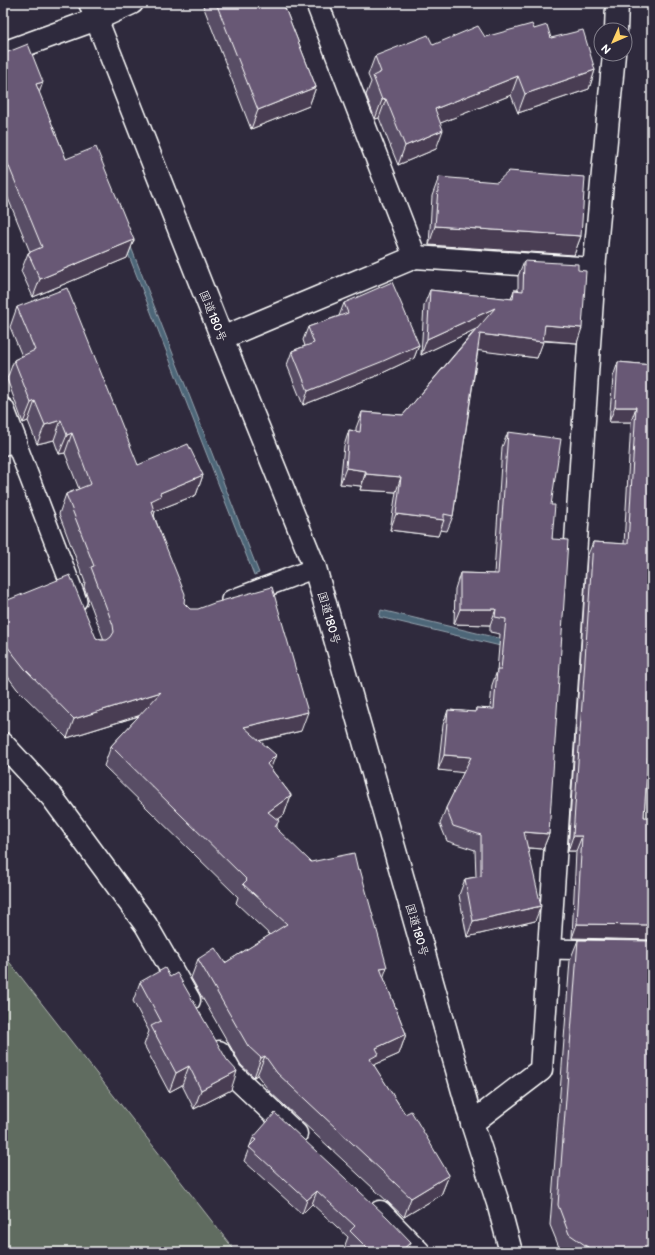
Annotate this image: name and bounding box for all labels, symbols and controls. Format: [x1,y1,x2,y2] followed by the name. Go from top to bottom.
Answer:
[593,22,633,62] north arrow
[599,41,614,56] text: N
[195,288,230,344] street label: 国道180号
[314,590,343,646] street label: 国道180号
[402,902,431,958] street label: 国道180号

